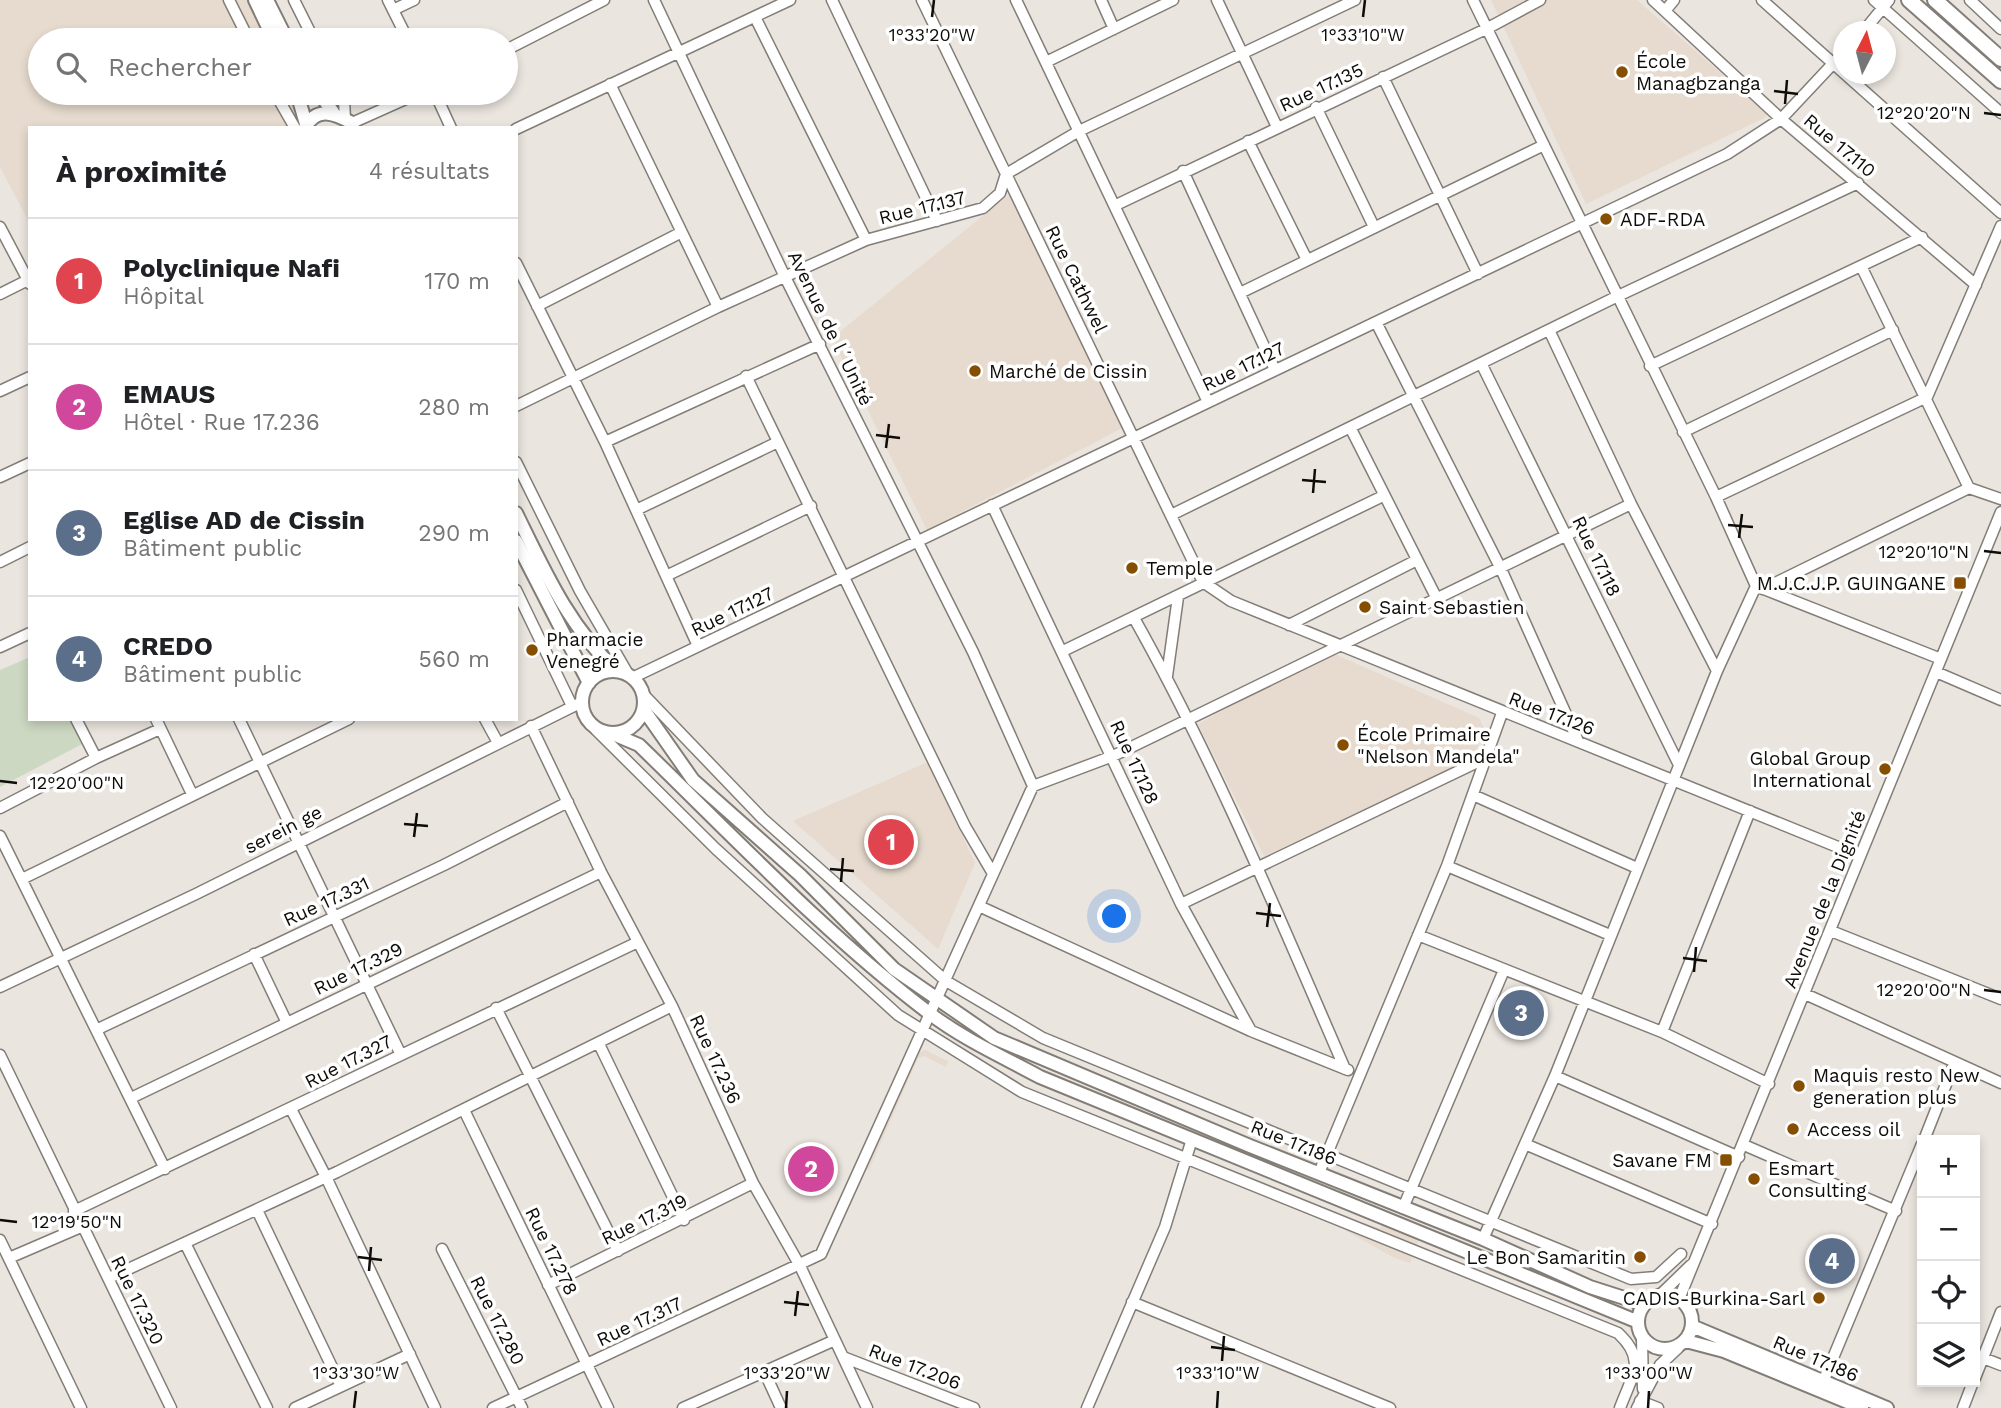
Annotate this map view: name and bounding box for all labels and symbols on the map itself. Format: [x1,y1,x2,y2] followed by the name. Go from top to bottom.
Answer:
[1833,21,1896,84] north arrow
[889,24,975,45] text: 1°33'20"W
[1321,24,1405,45] text: 1°33'10"W
[1636,50,1761,95] place label: École Managbzanga
[1276,58,1367,117] street label: Rue 17.135
[1614,64,1630,80] marker: École Managbzanga
[1877,102,1971,123] text: 12°20'20"N
[1799,109,1880,182] street label: Rue 17.110
[876,186,968,229] street label: Rue 17.137
[1620,208,1706,231] place label: ADF-RDA
[1598,211,1614,227] marker: ADF-RDA
[1041,222,1113,337] street label: Rue Cathwel
[783,247,878,409] street label: Avenue de l´Unité
[1198,337,1288,396] street label: Rue 17.127
[989,360,1147,383] place label: Marché de Cissin
[967,363,983,379] marker: Marché de Cissin
[1567,512,1626,600] street label: Rue 17.118
[1879,541,1969,562] text: 12°20'10"N
[1146,557,1213,580] place label: Temple
[1124,560,1140,576] marker: Temple
[1757,572,1946,595] place label: M.J.C.J.P. GUINGANE
[1952,575,1968,591] marker: M.J.C.J.P. GUINGANE
[687,582,777,641] street label: Rue 17.127
[1379,596,1524,619] place label: Saint Sebastien
[1357,599,1373,615] marker: Saint Sebastien
[546,628,643,673] place label: Pharmacie Venegré
[524,642,540,658] marker: Pharmacie Venegré
[1506,687,1598,740] street label: Rue 17.126
[1105,716,1164,808] street label: Rue 17.128
[1357,723,1520,768] place label: École Primaire "Nelson Mandela"
[1335,737,1351,753] marker: École Primaire "Nelson Mandela"
[1749,747,1871,792] place label: Global Group International
[1877,761,1893,777] marker: Global Group International
[30,772,124,793] text: 12°20'00"N
[241,800,326,859] street label: serein ge
[1778,807,1871,992] street label: Avenue de la Dignité
[868,816,914,868] pin: 1
[280,872,373,931] street label: Rue 17.331
[1097,899,1131,933] your location
[310,937,407,1000] street label: Rue 17.329
[1877,979,1971,1000] text: 12°20'00"N
[1498,987,1544,1039] pin: 3
[685,1011,746,1108] street label: Rue 17.236
[301,1030,396,1093] street label: Rue 17.327
[1813,1064,1980,1109] place label: Maquis resto New generation plus
[1791,1078,1807,1094] marker: Maquis resto New generation plus
[1247,1115,1340,1170] street label: Rue 17.186
[1807,1118,1901,1141] place label: Access oil
[1785,1121,1801,1137] marker: Access oil
[788,1143,834,1195] pin: 2
[1612,1149,1712,1172] place label: Savane FM
[1718,1152,1734,1168] marker: Savane FM
[1768,1157,1867,1202] place label: Esmart Consulting
[1746,1171,1762,1187] marker: Esmart Consulting
[598,1189,691,1250] street label: Rue 17.319
[520,1203,583,1299] street label: Rue 17.278
[32,1211,122,1232] text: 12°19'50"N
[1809,1235,1855,1287] pin: 4
[1466,1246,1626,1269] place label: Le Bon Samaritin
[1632,1249,1648,1265] marker: Le Bon Samaritin
[106,1252,169,1349] street label: Rue 17.320
[465,1272,530,1369] street label: Rue 17.280
[1623,1287,1805,1310] place label: CADIS-Burkina-Sarl
[1811,1290,1827,1306] marker: CADIS-Burkina-Sarl
[593,1292,686,1351] street label: Rue 17.317
[1769,1330,1862,1387] street label: Rue 17.186
[865,1338,964,1395] street label: Rue 17.206
[313,1362,399,1383] text: 1°33'30"W
[744,1362,830,1383] text: 1°33'20"W
[1176,1362,1260,1383] text: 1°33'10"W
[1605,1362,1693,1383] text: 1°33'00"W

